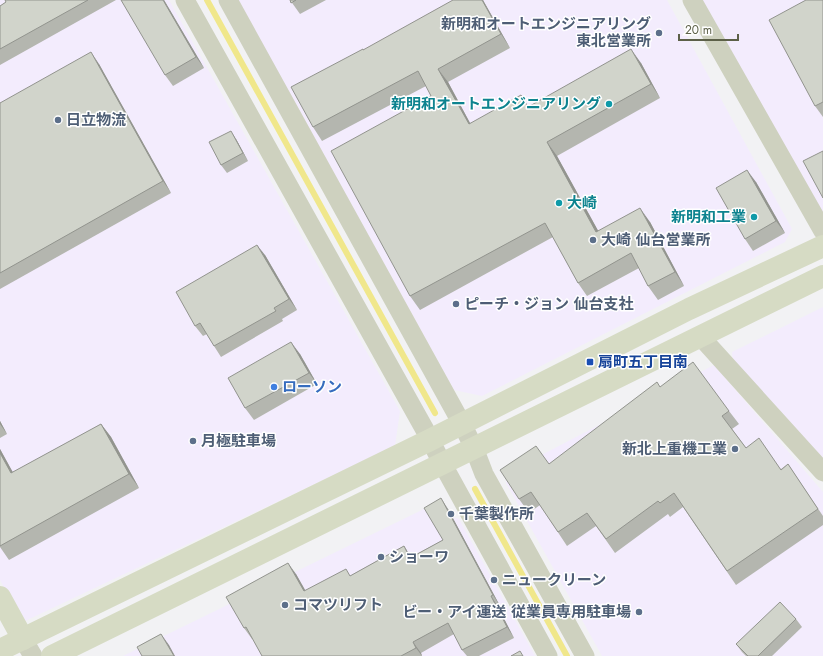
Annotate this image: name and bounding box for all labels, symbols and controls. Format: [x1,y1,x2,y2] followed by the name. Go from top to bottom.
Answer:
[441,13,651,52] place label: 新明和オートエンジニアリング 東北営業所
[679,16,738,42] scale bar
[685,21,712,39] text: 20 m
[654,28,664,38] marker: 新明和オートエンジニアリング 東北営業所
[391,93,601,115] place label: 新明和オートエンジニアリング
[604,99,614,109] marker: 新明和オートエンジニアリング
[66,109,126,131] place label: 日立物流
[53,115,63,125] marker: 日立物流
[567,192,597,214] place label: 大崎
[554,198,564,208] marker: 大崎
[671,206,746,228] place label: 新明和工業
[749,212,759,222] marker: 新明和工業
[601,229,711,251] place label: 大崎 仙台営業所
[588,235,598,245] marker: 大崎 仙台営業所
[464,293,634,315] place label: ピーチ・ジョン 仙台支社
[451,299,461,309] marker: ピーチ・ジョン 仙台支社
[598,351,688,373] place label: 扇町五丁目南
[585,357,595,367] marker: 扇町五丁目南
[282,376,342,398] place label: ローソン
[269,382,279,392] marker: ローソン
[201,430,276,452] place label: 月極駐車場
[188,436,198,446] marker: 月極駐車場
[622,438,727,460] place label: 新北上重機工業
[730,444,740,454] marker: 新北上重機工業
[459,503,534,525] place label: 千葉製作所
[446,509,456,519] marker: 千葉製作所
[389,546,449,568] place label: ショーワ
[376,552,386,562] marker: ショーワ
[502,569,606,591] place label: ニュークリーン
[489,575,499,585] marker: ニュークリーン
[293,594,383,616] place label: コマツリフト
[280,600,290,610] marker: コマツリフト
[402,601,631,623] place label: ビー・アイ運送 従業員専用駐車場
[634,607,644,617] marker: ビー・アイ運送 従業員専用駐車場

